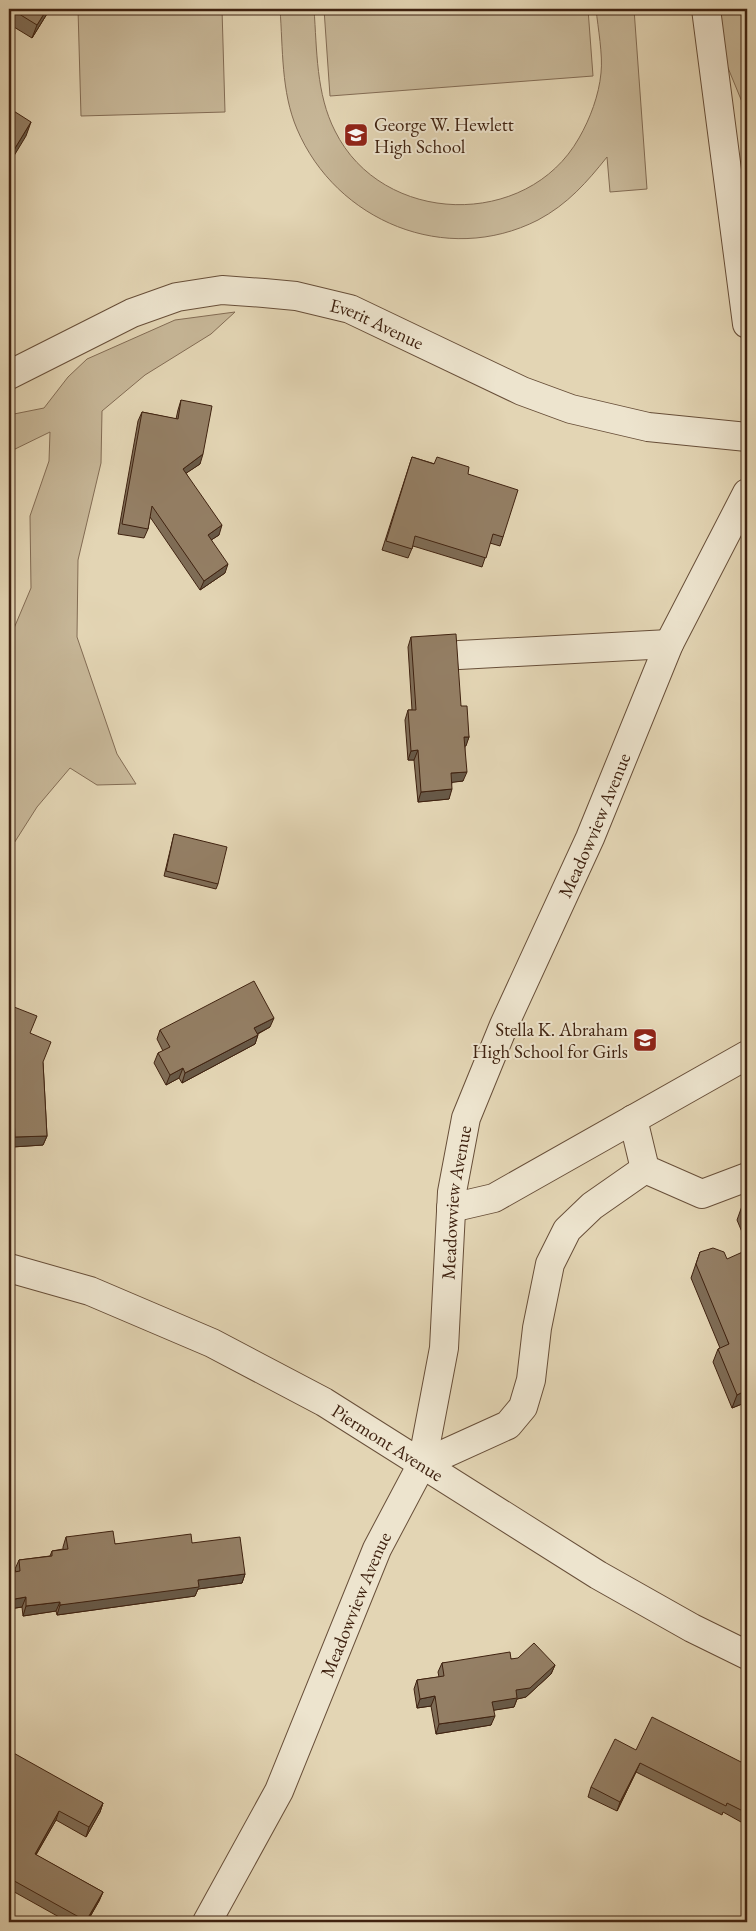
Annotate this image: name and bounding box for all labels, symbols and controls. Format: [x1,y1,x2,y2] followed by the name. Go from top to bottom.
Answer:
[374,112,514,159] place label: George W. Hewlett High School
[343,122,369,148] school or university icon: George W. Hewlett High School
[327,292,428,355] street label: Everit Avenue
[552,749,636,902] street label: Meadowview Avenue
[472,1017,628,1064] place label: Stella K. Abraham High School for Girls
[632,1027,658,1053] school or university icon: Stella K. Abraham High School for Girls
[435,1123,477,1280] street label: Meadowview Avenue
[327,1398,449,1487] street label: Piermont Avenue
[314,1527,397,1681] street label: Meadowview Avenue

